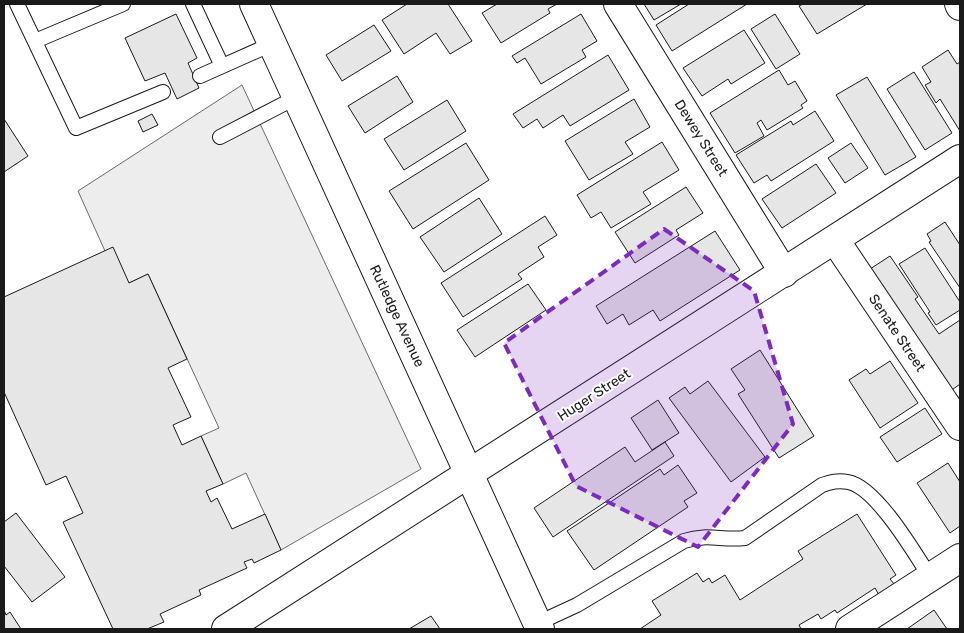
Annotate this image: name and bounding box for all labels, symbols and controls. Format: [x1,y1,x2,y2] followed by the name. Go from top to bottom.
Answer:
[671,97,732,180] street label: Dewey Street
[366,262,428,370] street label: Rutledge Avenue
[865,291,929,375] street label: Senate Street
[554,365,634,425] street label: Huger Street

